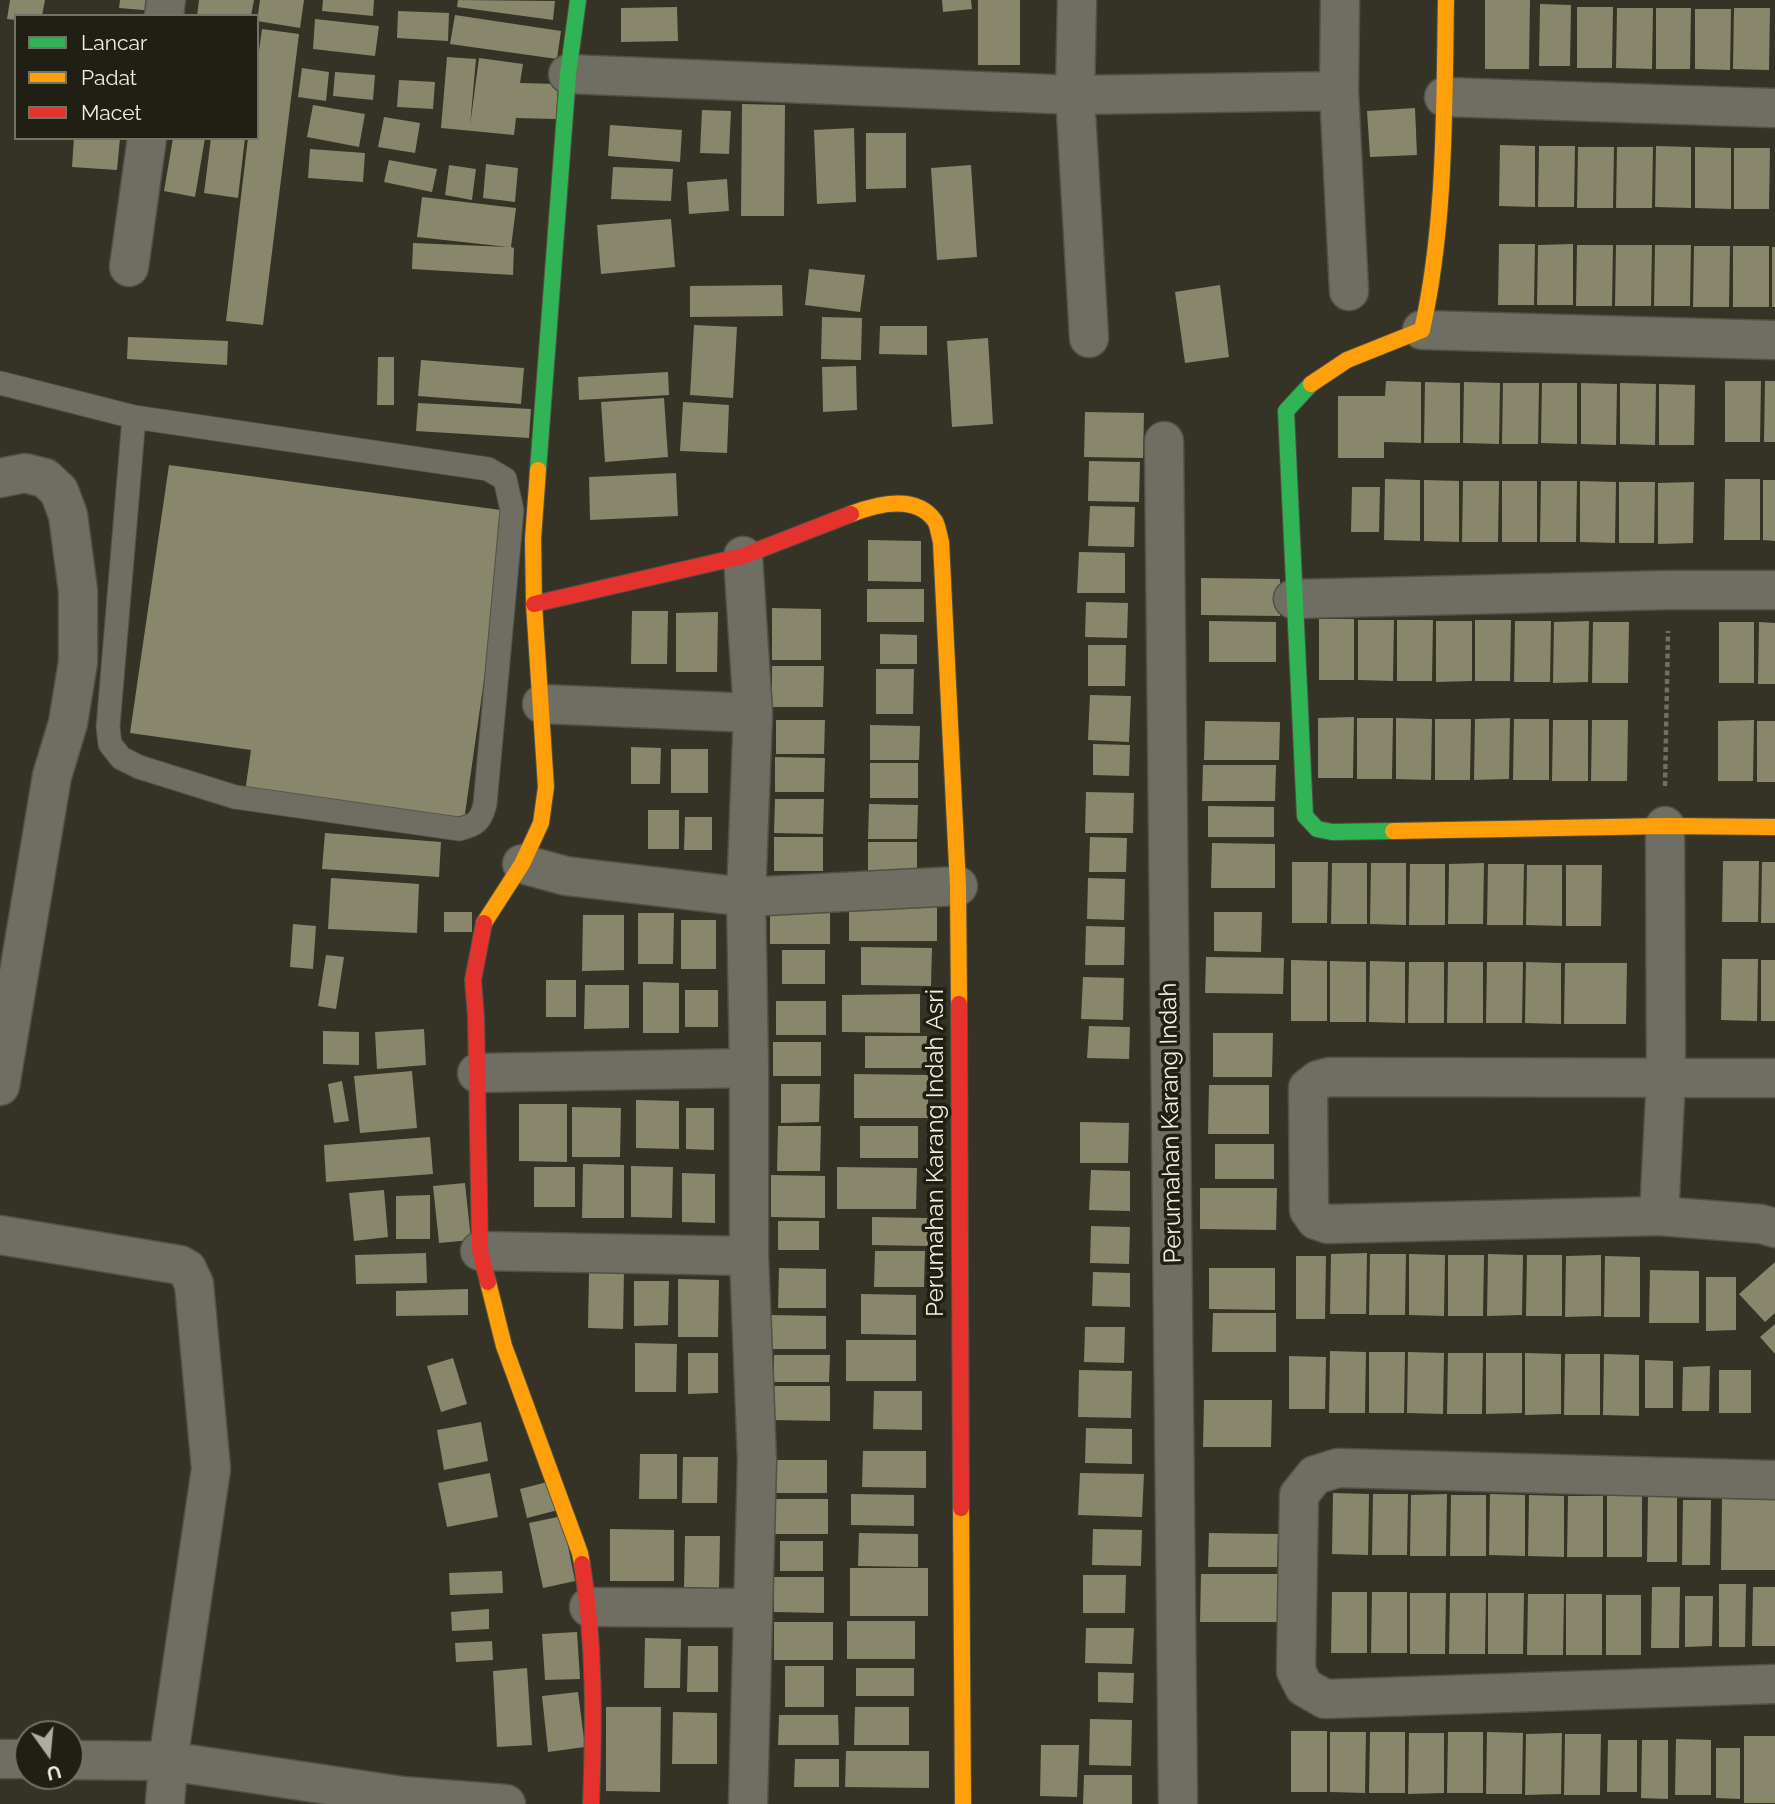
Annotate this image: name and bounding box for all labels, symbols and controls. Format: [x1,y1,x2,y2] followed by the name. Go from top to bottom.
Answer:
[14,14,259,140] legend
[81,30,147,55] text: Lancar
[81,65,137,90] text: Padat
[81,100,141,125] text: Macet
[1154,982,1188,1264] street label: Perumahan Karang Indah
[922,989,950,1317] street label: Perumahan Karang Indah Asri
[14,1720,84,1790] north arrow
[44,1761,64,1786] text: U

